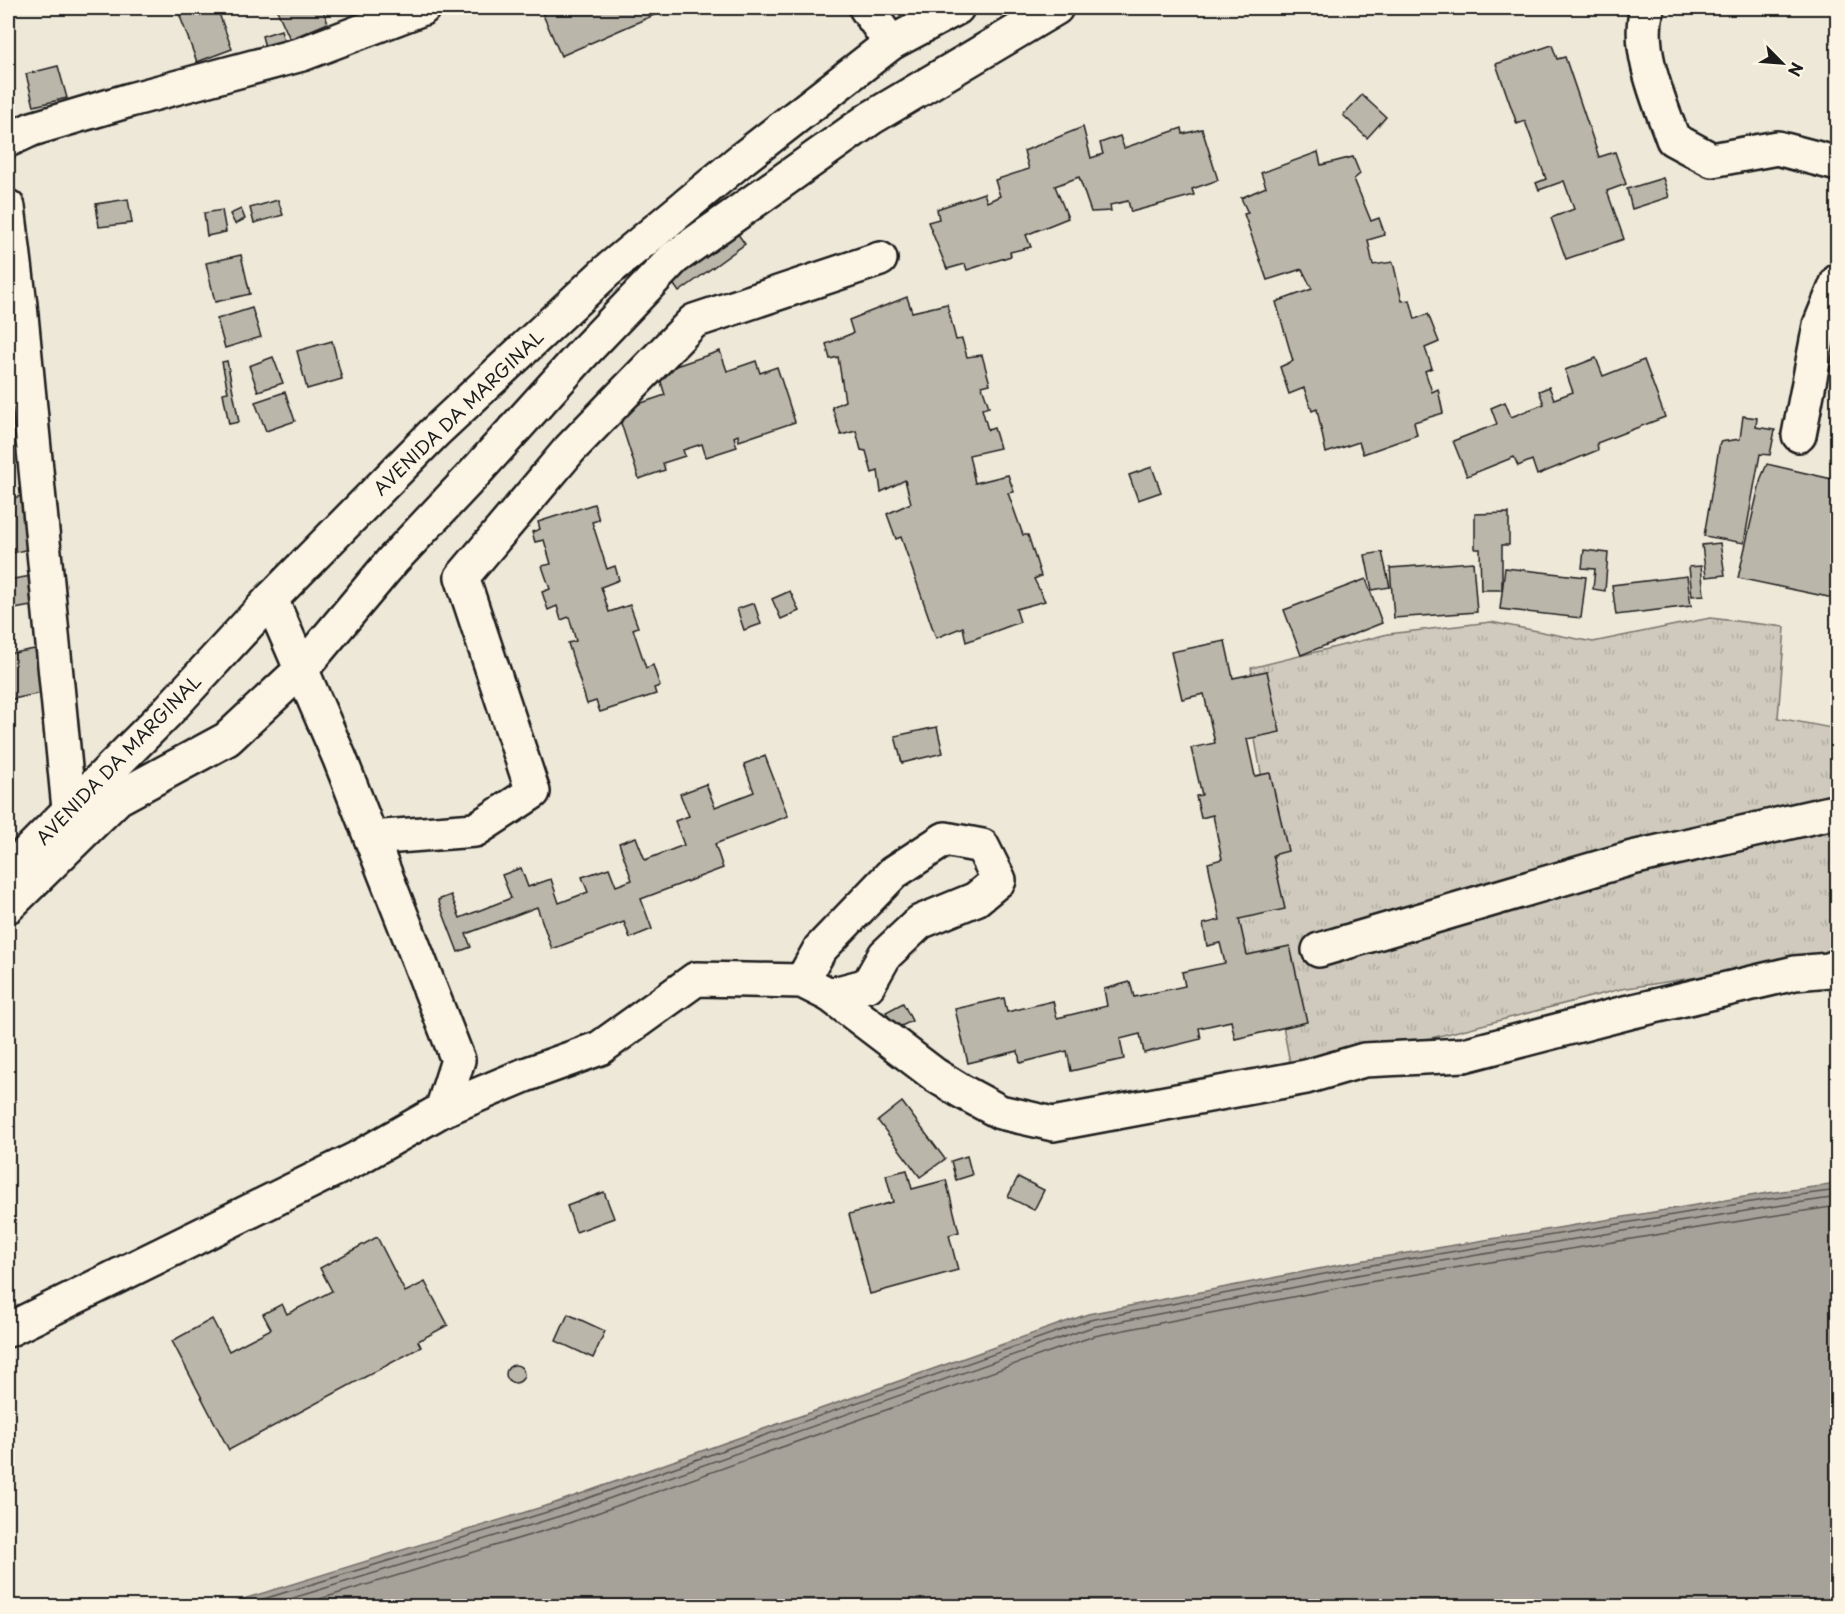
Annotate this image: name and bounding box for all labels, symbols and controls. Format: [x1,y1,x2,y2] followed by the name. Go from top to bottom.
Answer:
[1752,33,1812,93] north arrow
[1783,59,1810,81] text: N
[367,323,549,501] street label: AVENIDA DA MARGINAL
[29,668,207,850] street label: AVENIDA DA MARGINAL

